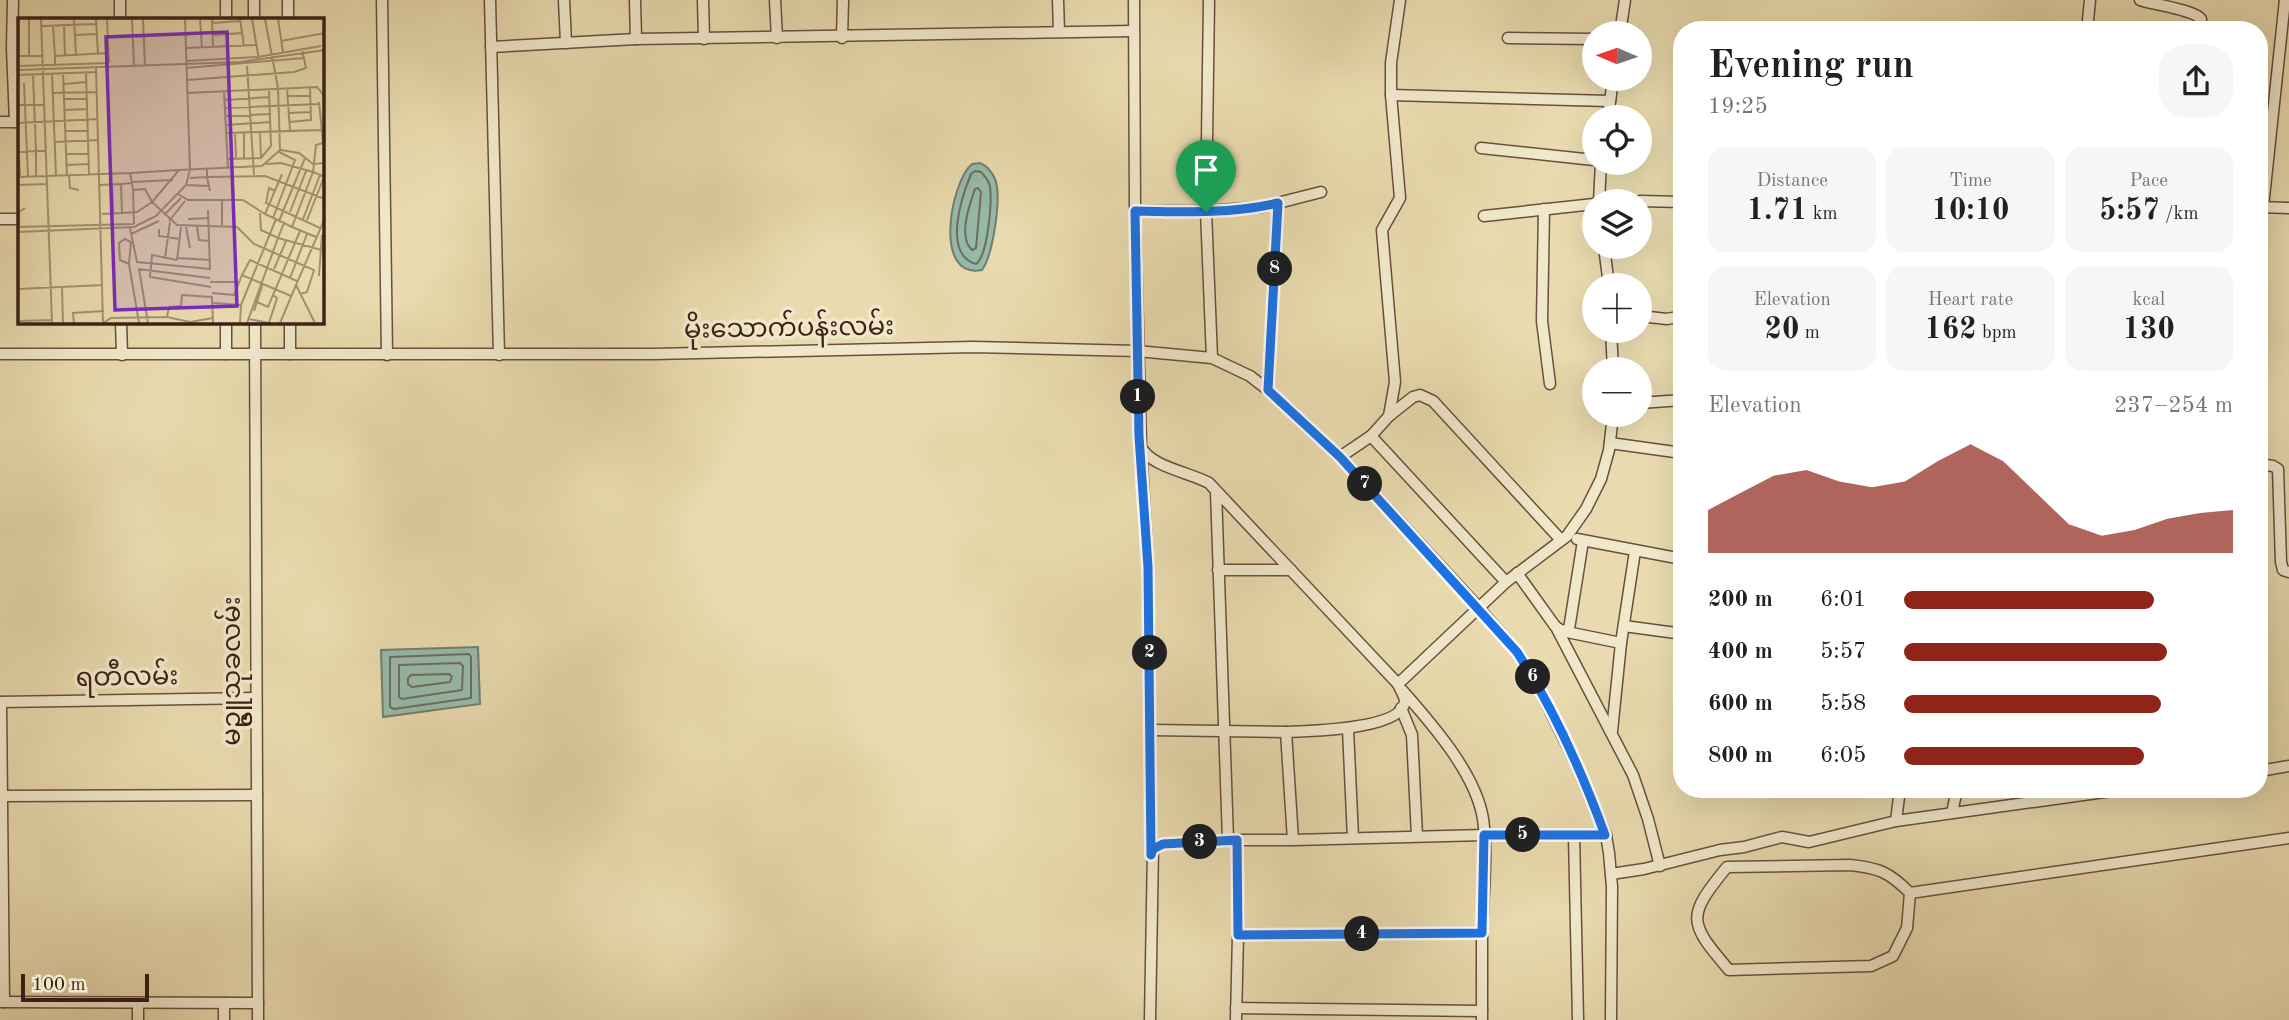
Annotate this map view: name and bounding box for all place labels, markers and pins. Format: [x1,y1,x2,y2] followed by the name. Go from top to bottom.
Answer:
[1176,140,1236,212] pin
[1258,252,1292,286] pin: 8
[1120,380,1156,414] pin: 1
[1348,466,1382,502] pin: 7
[1132,636,1168,670] pin: 2
[1516,660,1550,694] pin: 6
[1506,818,1540,852] pin: 5
[1182,824,1218,860] pin: 3
[1344,916,1380,951] pin: 4

